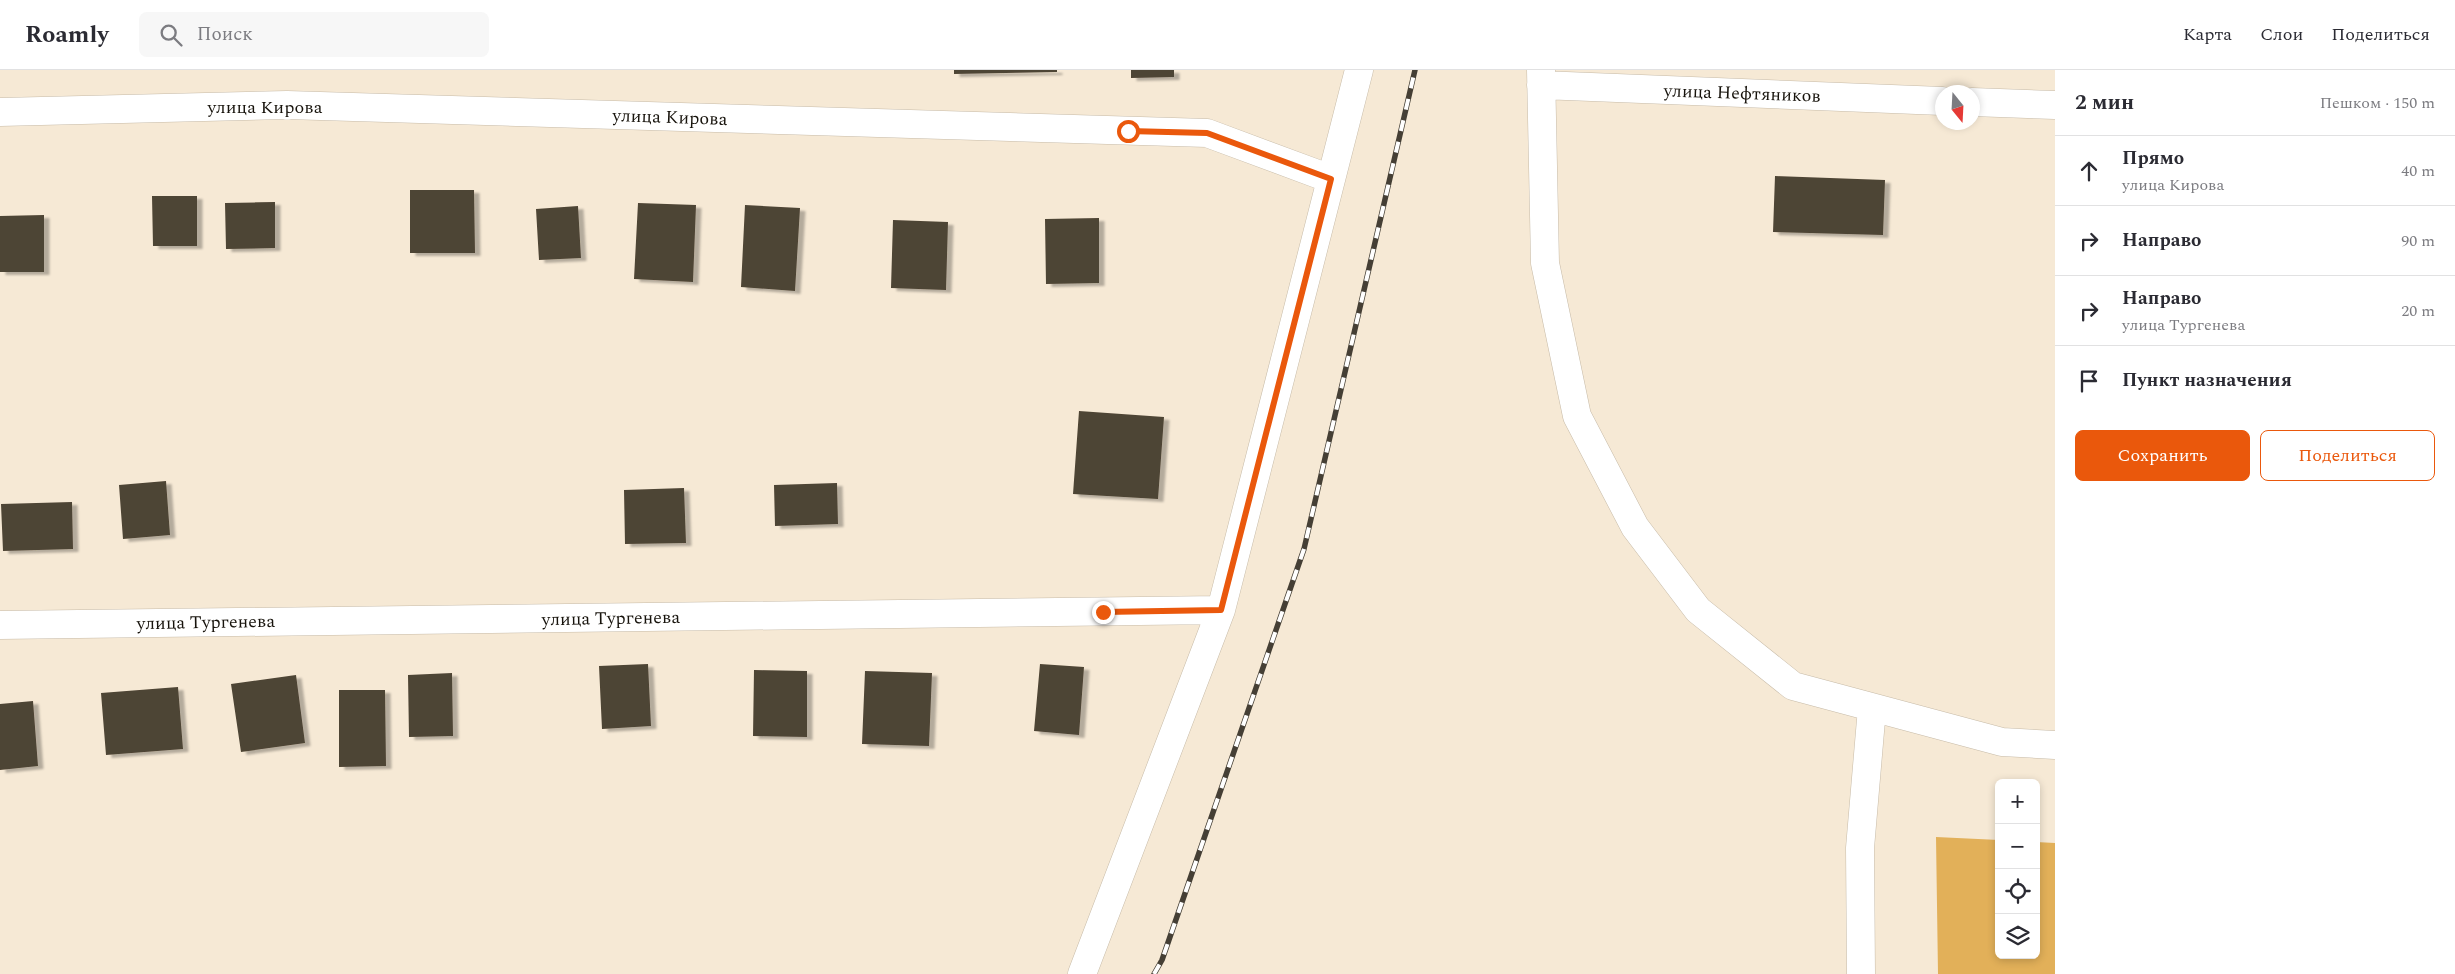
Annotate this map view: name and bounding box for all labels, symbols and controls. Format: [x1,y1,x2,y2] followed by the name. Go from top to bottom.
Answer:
[139,12,489,57] search box
[25,17,109,53] text: Roamly
[197,20,253,49] text: Поиск
[157,21,185,49] icon: search
[2183,21,2232,48] text: Карта
[2260,21,2303,48] text: Слои
[2331,21,2430,48] text: Поделиться
[1662,77,1821,110] street label: улица Нефтяников
[1935,85,1980,130] north arrow
[2075,87,2134,119] text: 2 мин
[2320,91,2435,115] text: Пешком · 150 m
[206,94,323,121] street label: улица Кирова
[611,102,728,133] street label: улица Кирова
[1117,120,1140,143] route start
[2122,144,2184,173] text: Прямо
[2075,157,2103,185] icon: ahead
[2401,159,2435,183] text: 40 m
[2122,173,2224,197] text: улица Кирова
[2122,226,2201,255] text: Направо
[2075,227,2103,255] icon: right
[2401,229,2435,253] text: 90 m
[2122,284,2201,313] text: Направо
[2075,297,2103,325] icon: right
[2401,299,2435,323] text: 20 m
[2122,313,2245,337] text: улица Тургенева
[2122,366,2292,395] text: Пункт назначения
[2075,367,2103,395] icon: arrive
[2075,430,2250,481] button: Сохранить
[2260,430,2435,481] button: Поделиться
[1092,601,1115,624] route end
[540,604,681,633] street label: улица Тургенева
[135,608,276,637] street label: улица Тургенева
[1995,779,2040,959] map controls
[1995,779,2040,824] button: +
[1995,824,2040,869] button: −
[1995,869,2040,914] button: locate
[1995,914,2040,959] button: layers

